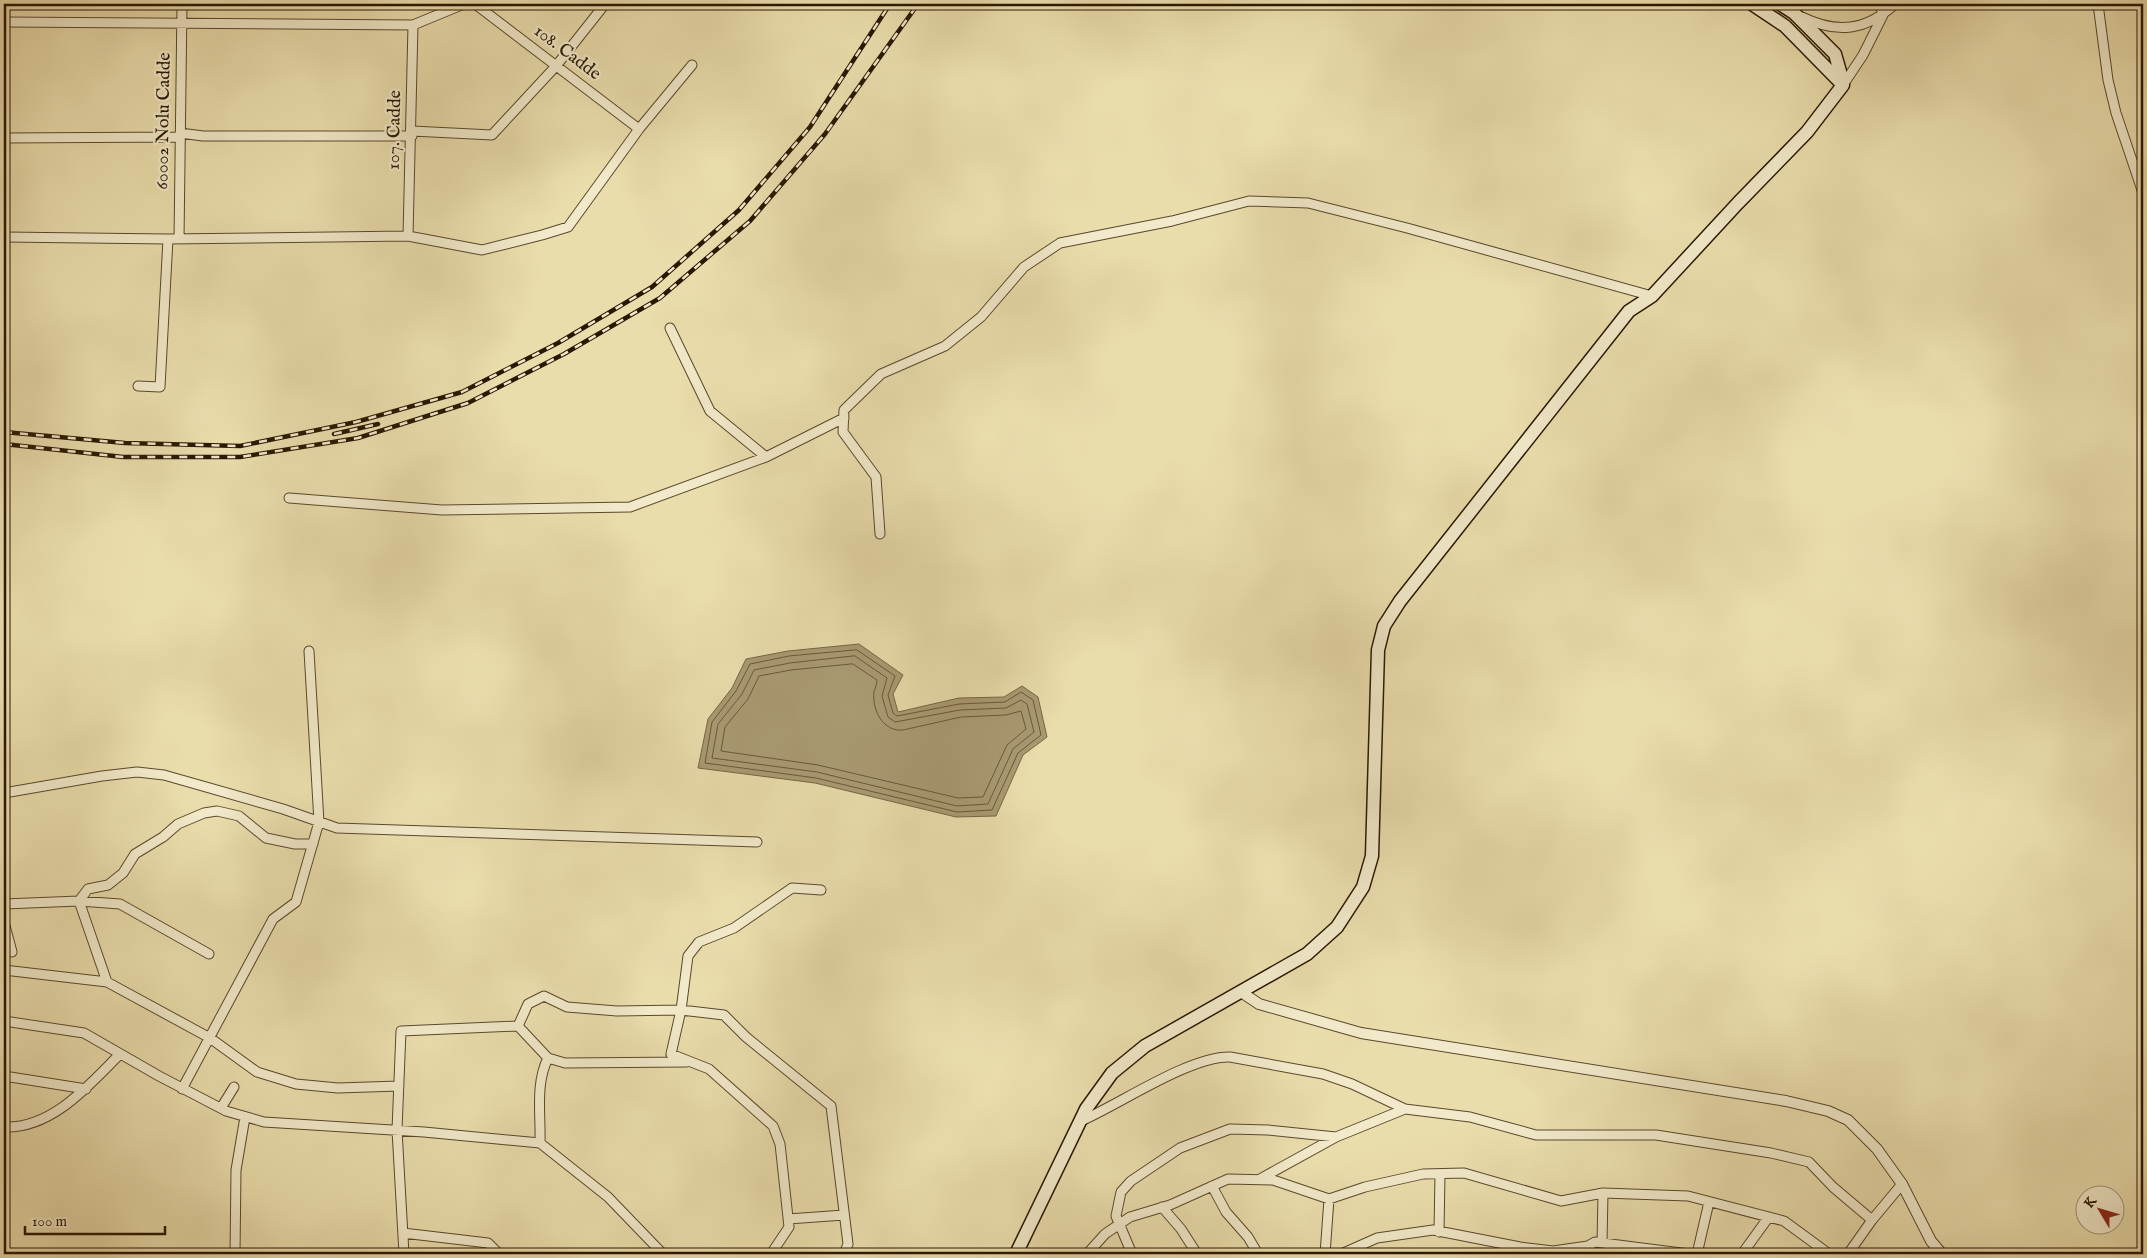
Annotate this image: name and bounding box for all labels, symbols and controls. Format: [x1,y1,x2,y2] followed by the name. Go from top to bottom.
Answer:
[529,20,605,86] street label: 108. Cadde
[151,52,177,190] street label: 60002 Nolu Cadde
[383,90,407,170] street label: 107. Cadde
[2074,1186,2124,1236] north arrow
[2080,1192,2101,1212] text: K
[25,1203,165,1235] scale bar
[32,1212,68,1231] text: 100 m

